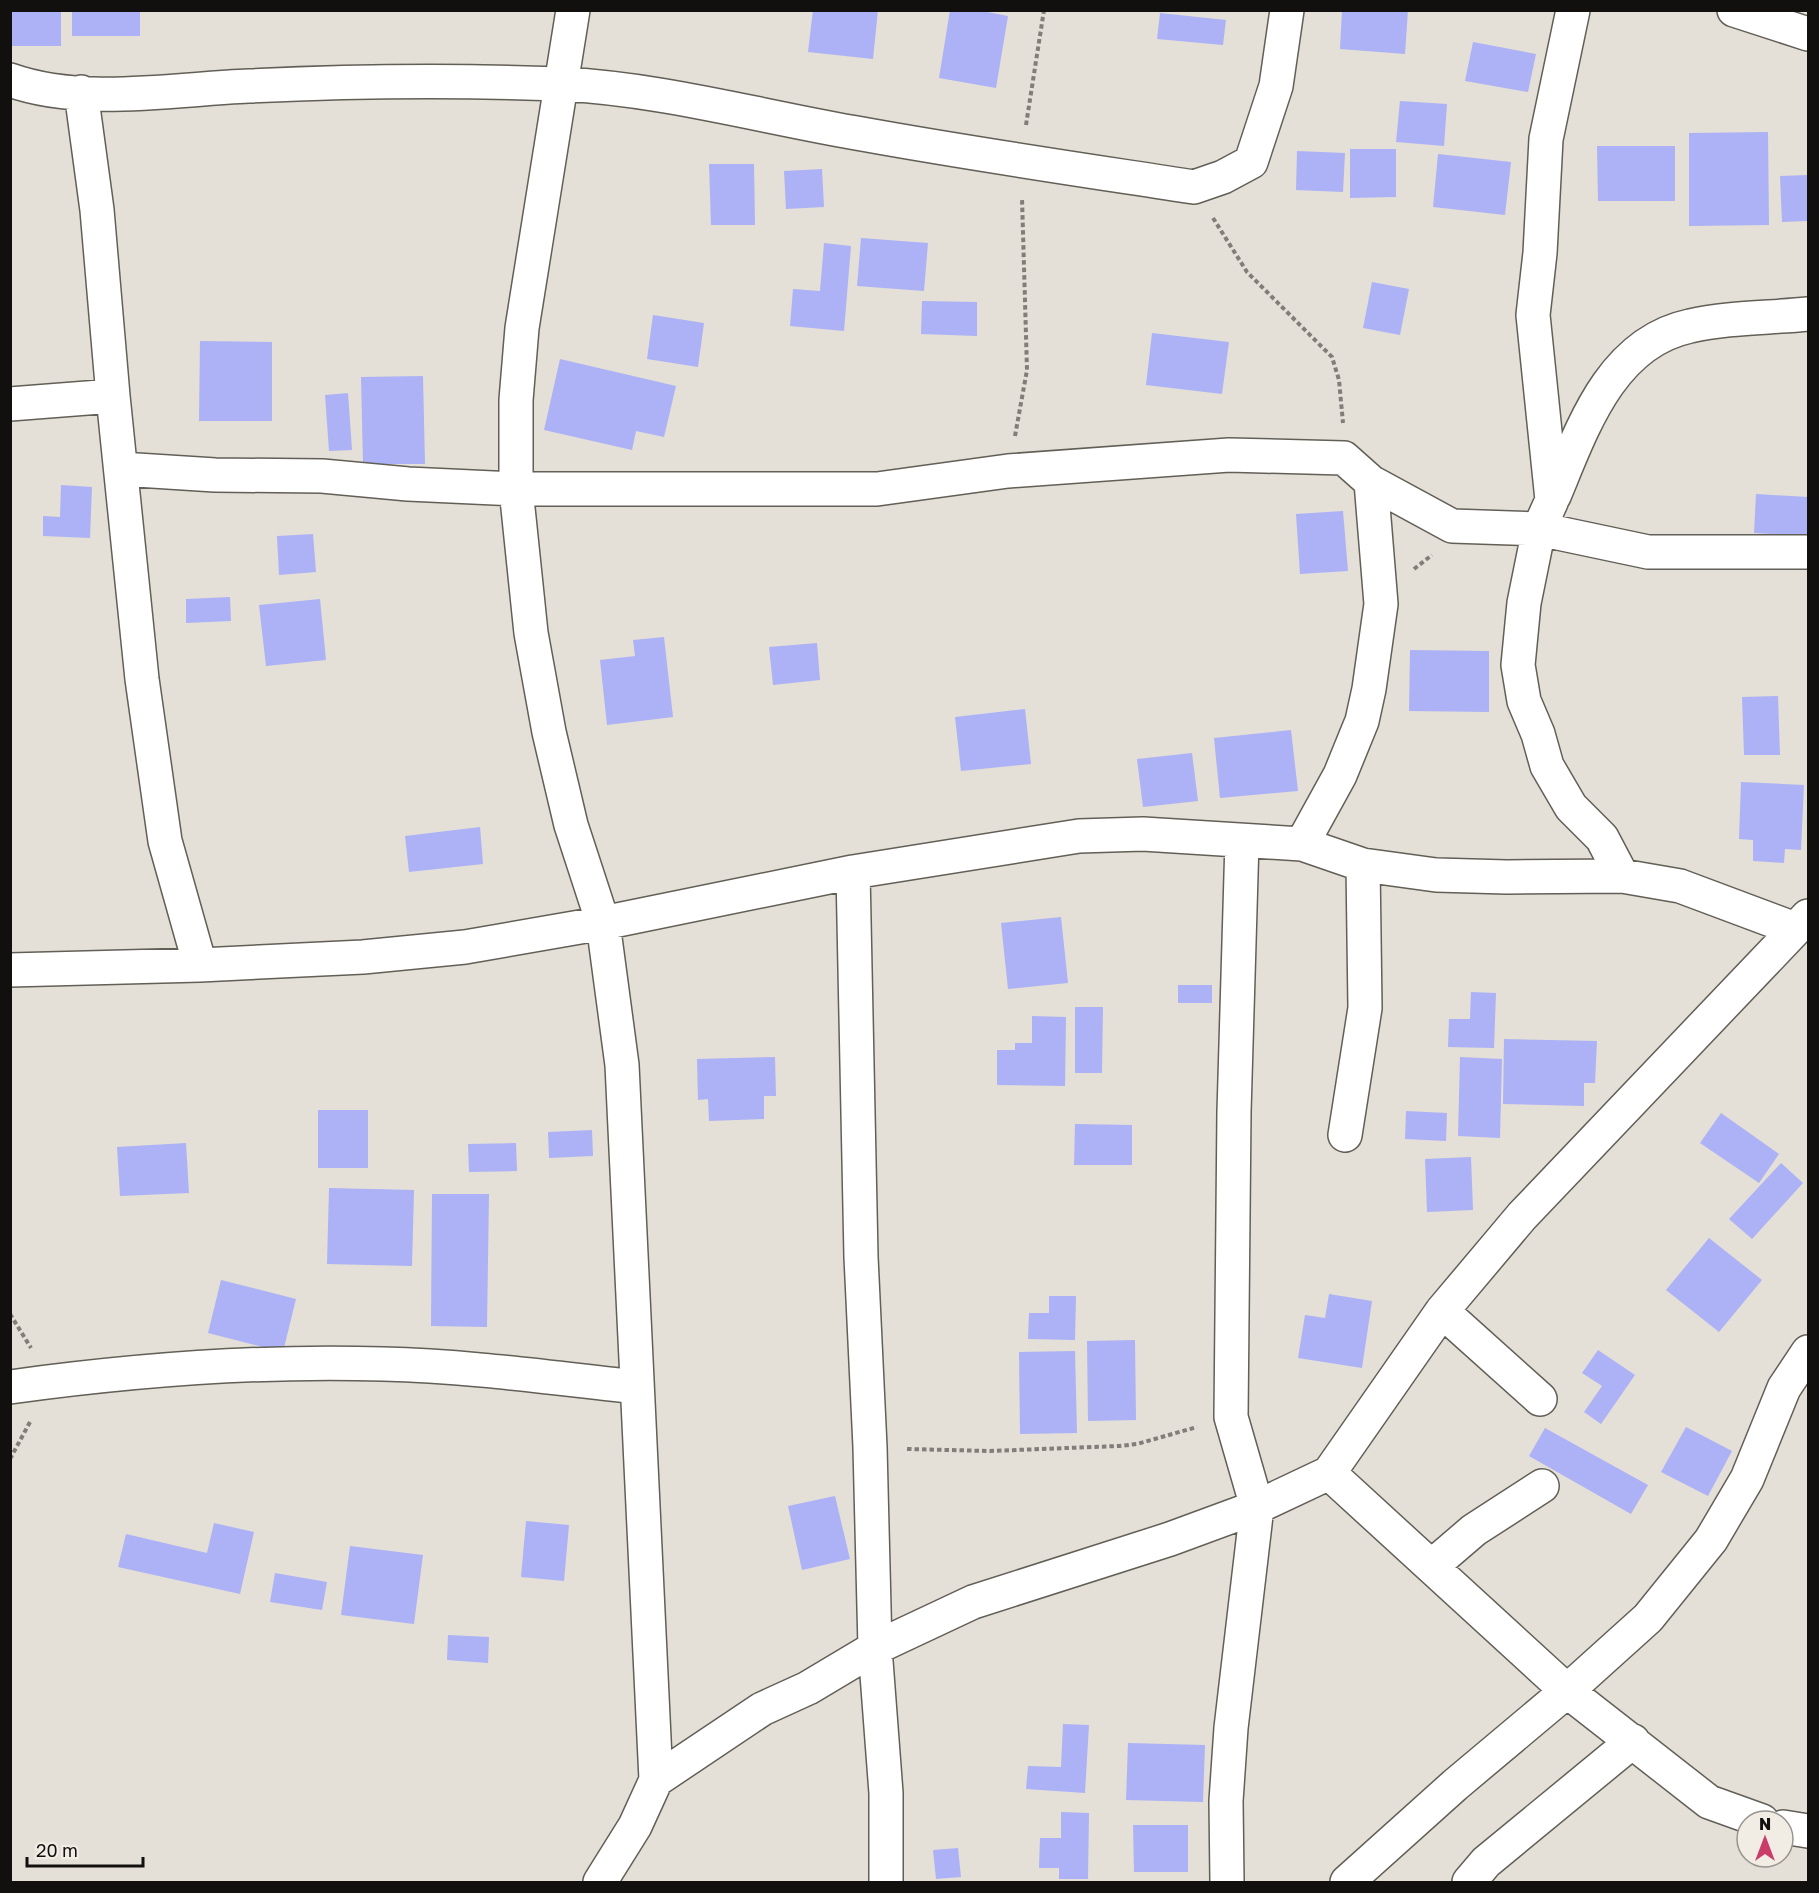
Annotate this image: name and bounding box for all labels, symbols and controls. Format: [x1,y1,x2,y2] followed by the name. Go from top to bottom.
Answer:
[1735,1809,1795,1869] north arrow
[1759,1814,1771,1834] text: N
[27,1830,142,1868] scale bar
[36,1839,78,1861] text: 20 m

